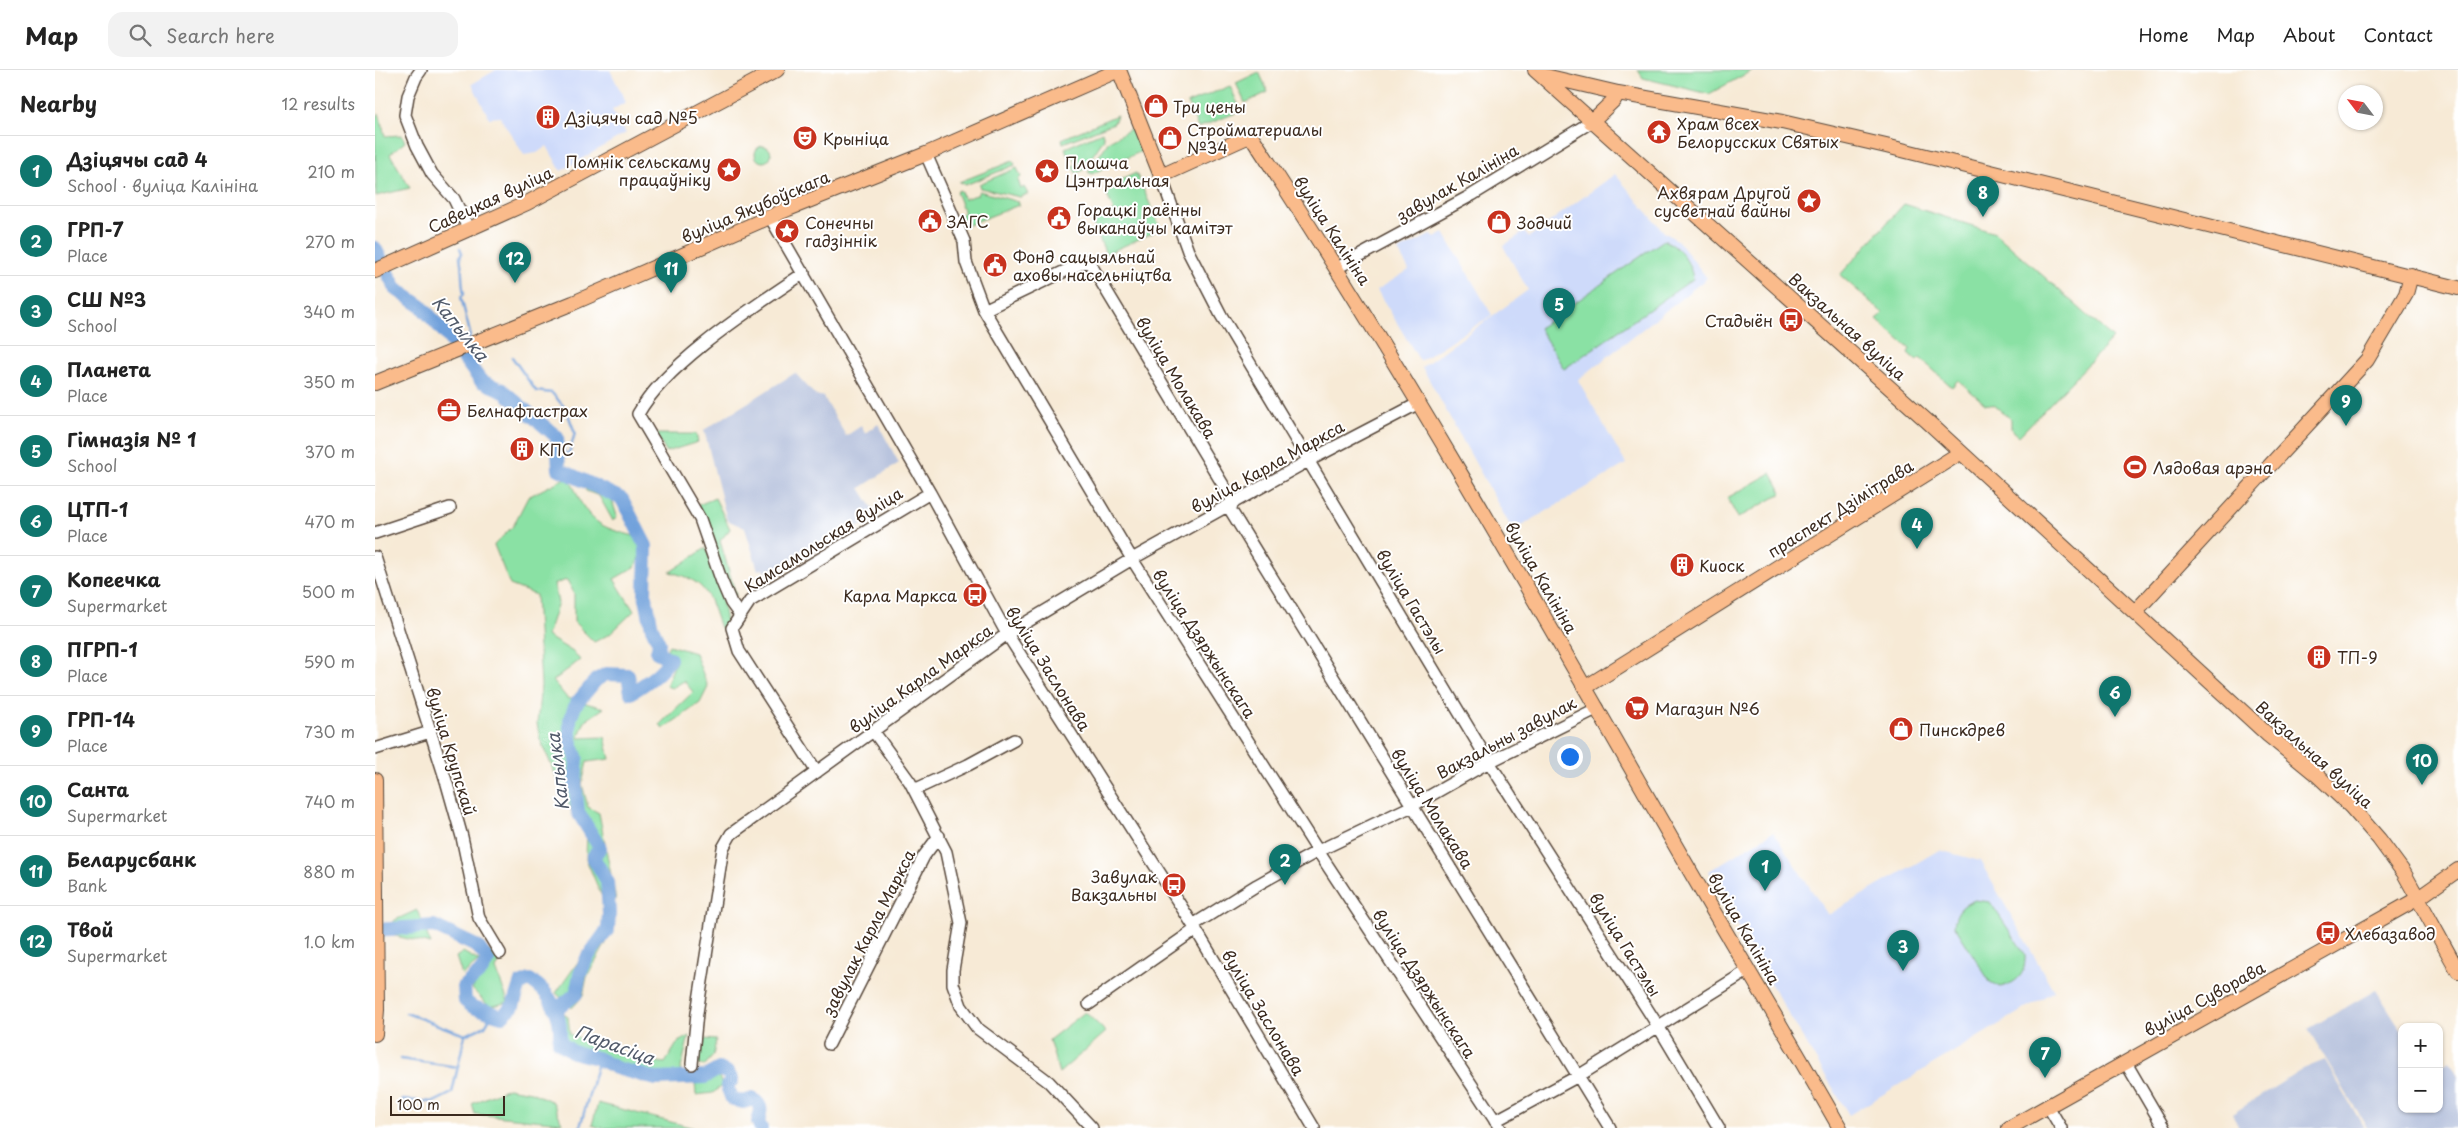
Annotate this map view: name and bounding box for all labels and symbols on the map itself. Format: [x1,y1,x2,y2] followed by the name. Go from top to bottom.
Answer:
[2338,85,2383,130] north arrow
[1143,93,1169,119] shop icon: Три цены
[1173,94,1246,118] place label: Три цены
[535,104,561,130] building icon: Дзіцячы сад №5
[564,105,698,129] place label: Дзіцячы сад №5
[1677,111,1839,153] place label: Храм всех Белорусских Святых
[1187,117,1322,159] place label: Стройматериалы №34
[1646,119,1672,145] temple icon: Храм всех Белорусских Святых
[792,125,818,151] theatre icon: Крыніца
[1157,125,1183,151] shop icon: Стройматериалы №34
[823,126,889,150] place label: Крыніца
[1391,137,1522,227] street label: завулак Калініна
[566,149,711,191] place label: Помнік сельскаму працаўніку
[1065,150,1170,192] place label: Плошча Цэнтральная
[716,157,742,183] place icon: Помнік сельскаму працаўніку
[1034,158,1060,184] place icon: Плошча Цэнтральная
[424,160,556,238] street label: Савецкая вуліца
[677,164,833,248] street label: вуліца Якубоўскага
[1289,171,1377,289] street label: вуліца Калініна
[1967,176,1999,217] pin: 8
[1654,180,1791,222] place label: Ахвярам Другой сусветнай вайны
[1796,188,1822,214] place icon: Ахвярам Другой сусветнай вайны
[1077,197,1233,239] place label: Горацкі раённы выканаўчы камітэт
[1046,205,1072,231] public building icon: Горацкі раённы выканаўчы камітэт
[917,208,943,234] public building icon: ЗАГС
[946,209,989,233] place label: ЗАГС
[1486,209,1512,235] shop icon: Зодчий
[805,210,878,252] place label: Сонечны гадзіннік
[1516,210,1572,234] place label: Зодчий
[774,218,800,244] place icon: Сонечны гадзіннік
[499,242,531,283] pin: 12
[1013,244,1171,286] place label: Фонд сацыяльнай аховы насельніцтва
[655,252,687,293] pin: 11
[982,252,1008,278] public building icon: Фонд сацыяльнай аховы насельніцтва
[1784,267,1912,385] street label: Вакзальная вуліца
[1543,288,1575,329] pin: 5
[426,289,496,367] water label: Капылка
[1778,307,1804,333] bus stop icon: Стадыён
[1705,308,1773,332] place label: Стадыён
[1131,311,1223,443] street label: вуліца Молакава
[2330,385,2362,426] pin: 9
[436,397,462,423] office icon: Белнафтастрах
[467,398,588,422] place label: Белнафтастрах
[1186,414,1348,518] street label: вуліца Карла Маркса
[509,436,535,462] building icon: КПС
[539,437,574,461] place label: КПС
[1763,453,1917,563] street label: праспект Дзімітрава
[2122,454,2148,480] sports icon: Лядовая арэна
[2153,455,2273,479] place label: Лядовая арэна
[739,480,907,598] street label: Камсамольская вуліца
[1901,508,1933,549] pin: 4
[1500,516,1584,638] street label: вуліца Калініна
[1371,544,1453,658] street label: вуліца Гастэлы
[1669,552,1695,578] building icon: Киоск
[1699,553,1745,577] place label: Киоск
[1148,564,1262,722] street label: вуліца Дзяржынскага
[962,582,988,608] bus stop icon: Карла Маркса
[843,583,957,607] place label: Карла Маркса
[1001,601,1097,735] street label: вуліца Заслонава
[843,618,997,738] street label: вуліца Карла Маркса
[2306,644,2332,670] building icon: ТП-9
[2337,645,2378,669] place label: ТП-9
[2099,676,2131,717] pin: 6
[421,684,483,818] street label: вуліца Крупскай
[1432,690,1581,784] street label: Вакзальны завулак
[1624,695,1650,721] supermarket icon: Магазин №6
[2251,695,2379,813] street label: Вакзальная вуліца
[1655,696,1760,720] place label: Магазин №6
[1888,716,1914,742] shop icon: Пинскдрев
[1919,717,2005,741] place label: Пинскдрев
[539,731,575,812] water label: Капылка
[1386,743,1480,873] street label: вуліца Молакава
[1557,744,1583,770] your location
[2406,744,2438,785] pin: 10
[1269,844,1301,885] pin: 2
[815,845,920,1020] street label: завулак Карла Маркса
[1749,850,1781,891] pin: 1
[1071,864,1157,906] place label: Завулак Вакзальны
[1703,867,1787,989] street label: вуліца Калініна
[1161,872,1187,898] bus stop icon: Завулак Вакзальны
[1584,887,1668,1001] street label: вуліца Гастэлы
[1368,904,1482,1062] street label: вуліца Дзяржынскага
[2315,920,2341,946] bus stop icon: Хлебазавод
[2345,921,2436,945] place label: Хлебазавод
[1887,930,1919,971] pin: 3
[1217,944,1311,1080] street label: вуліца Заслонава
[2139,955,2269,1041] street label: вуліца Суворава
[571,1017,660,1071] water label: Парасіца
[2029,1037,2061,1078] pin: 7
[390,1093,505,1116] scale bar

